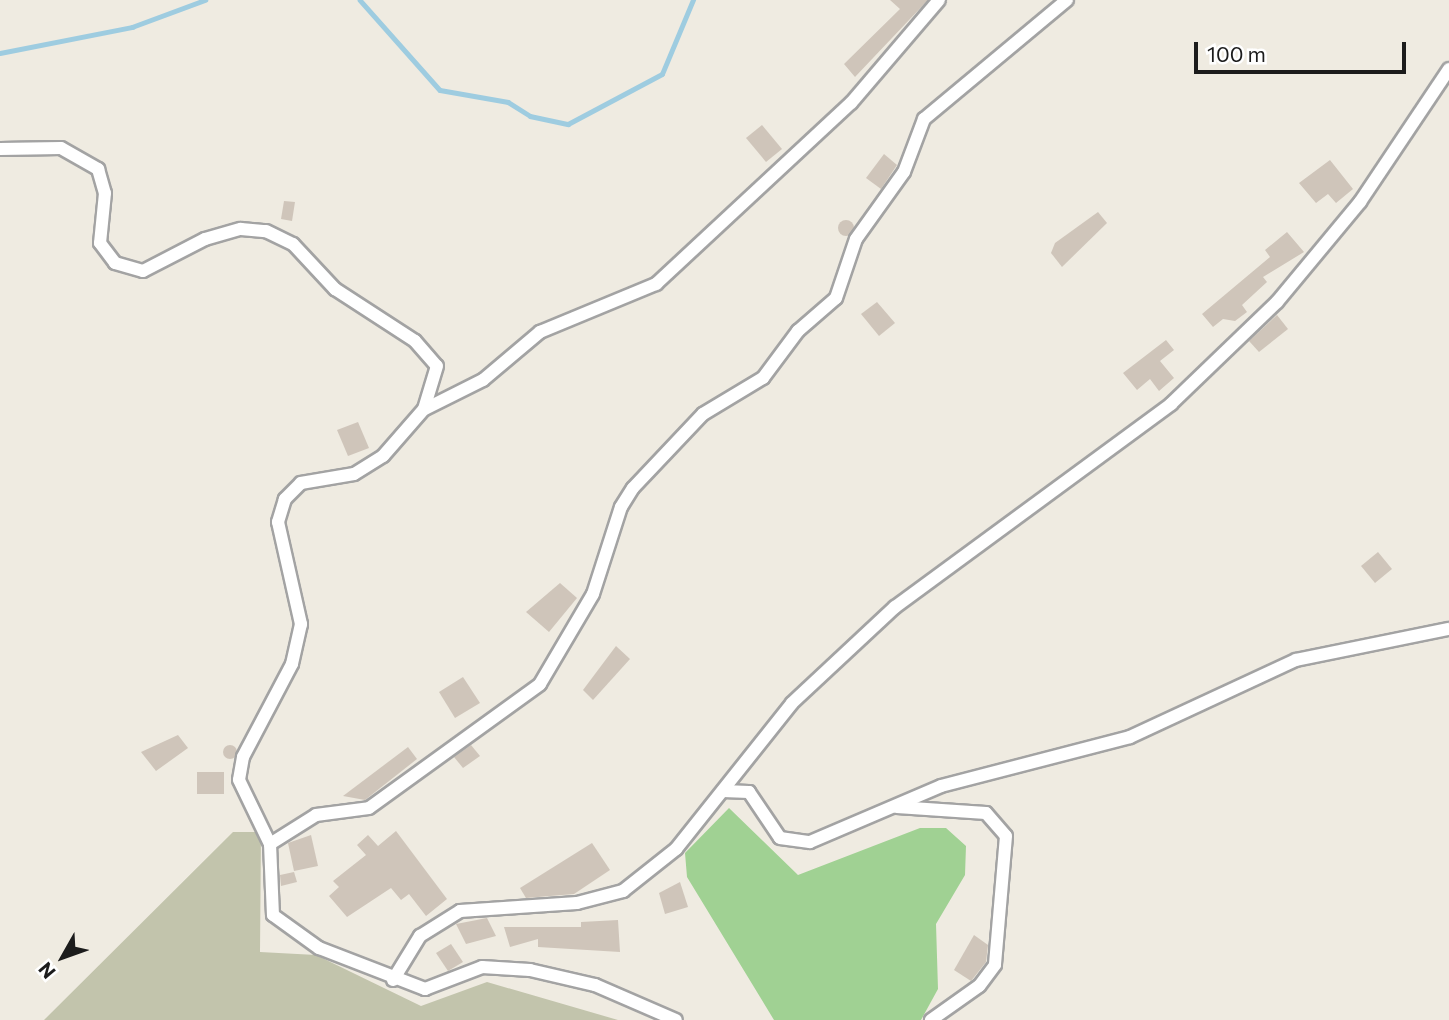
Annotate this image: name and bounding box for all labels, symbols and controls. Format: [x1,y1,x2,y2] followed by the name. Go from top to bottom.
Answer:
[1197,28,1409,72] scale bar
[1207,41,1266,66] text: 100 m
[28,922,98,992] north arrow
[33,958,60,984] text: N

